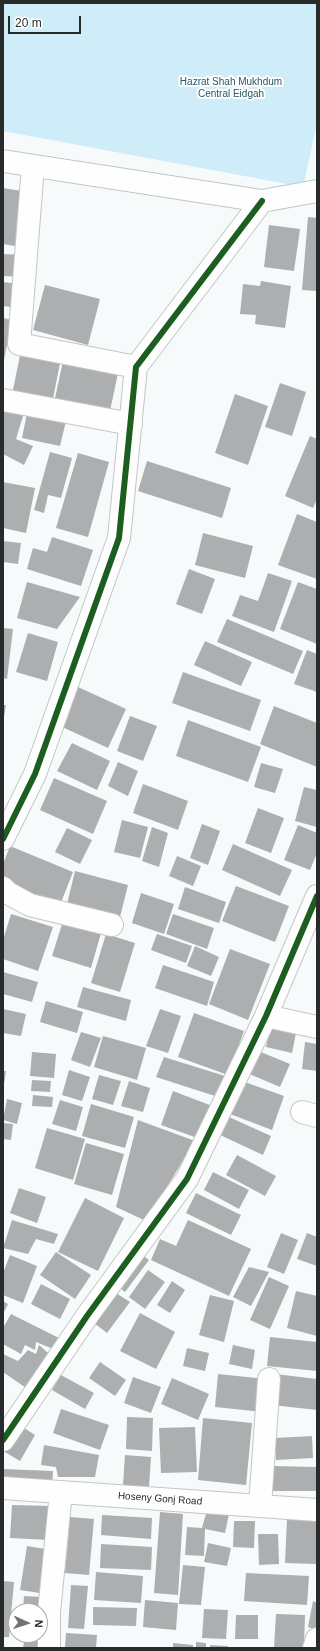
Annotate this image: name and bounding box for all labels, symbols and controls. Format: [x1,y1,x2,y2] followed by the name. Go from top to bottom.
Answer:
[10,8,83,34] scale bar
[15,16,42,30] text: 20 m
[180,76,282,100] park label: Hazrat Shah Mukhdum Central Eidgah
[117,1490,203,1508] street label: Hoseny Gonj Road
[8,1603,48,1643] north arrow
[33,1619,45,1628] text: N

